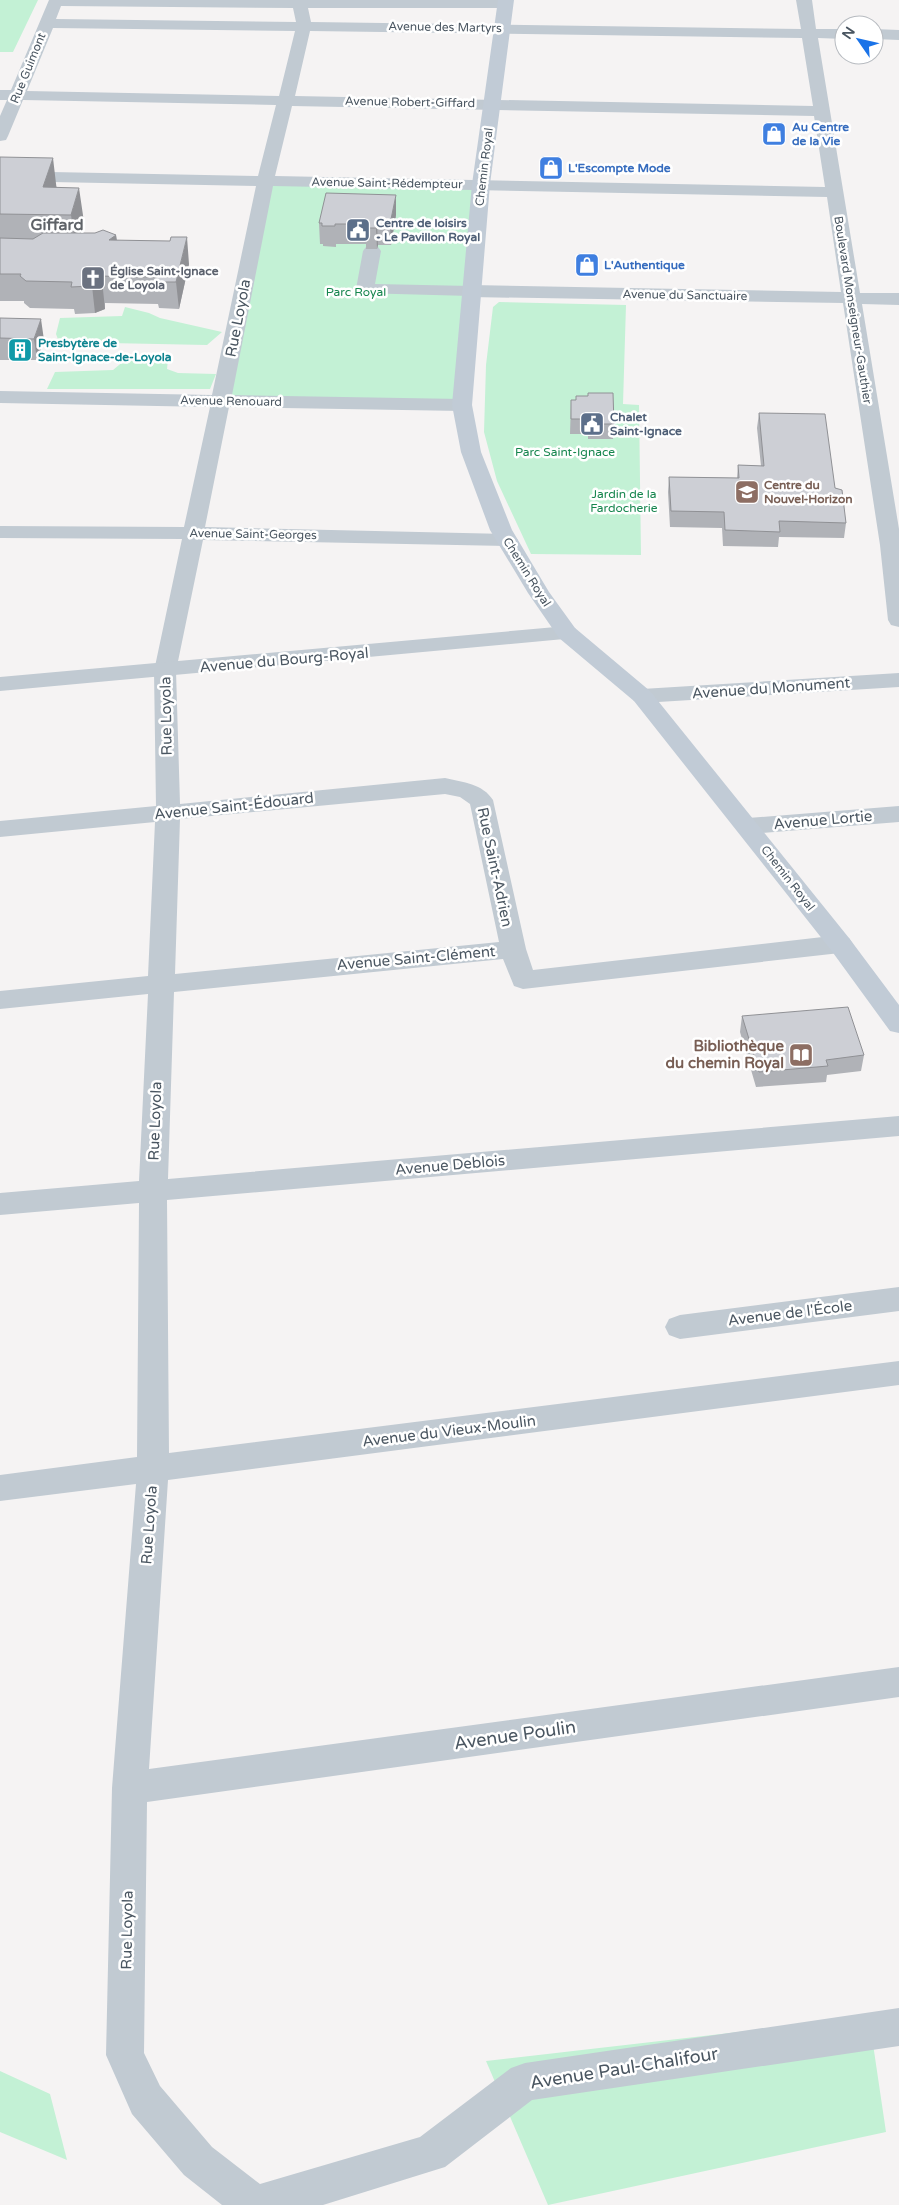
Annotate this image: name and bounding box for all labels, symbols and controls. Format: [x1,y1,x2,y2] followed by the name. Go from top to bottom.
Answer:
[834,15,884,65] north arrow
[388,19,502,35] street label: Avenue des Martyrs
[838,24,859,42] text: N
[7,30,49,105] street label: Rue Guimont
[345,94,475,110] street label: Avenue Robert-Giffard
[792,120,849,148] place label: Au Centre de la Vie
[761,121,787,147] shop icon: Au Centre de la Vie
[472,127,496,207] street label: Chemin Royal
[538,155,564,181] shop icon: L'Escompte Mode
[568,161,671,176] place label: L'Escompte Mode
[311,175,463,191] street label: Avenue Saint-Rédempteur
[30,215,84,235] district label: Giffard
[831,215,875,405] street label: Boulevard Monseigneur-Gauthier
[376,216,480,245] place label: Centre de loisirs - Le Pavillon Royal
[345,217,371,243] public building icon: Centre de loisirs - Le Pavillon Royal
[574,252,600,278] shop icon: L'Authentique
[604,258,685,273] place label: L'Authentique
[110,264,219,293] place label: Église Saint-Ignace de Loyola
[80,265,106,291] church icon: Église Saint-Ignace de Loyola
[222,277,254,359] street label: Rue Loyola
[326,285,386,299] park label: Parc Royal
[623,287,748,303] street label: Avenue du Sanctuaire
[38,336,172,365] place label: Presbytère de Saint-Ignace-de-Loyola
[7,337,33,363] building icon: Presbytère de Saint-Ignace-de-Loyola
[180,393,282,409] street label: Avenue Renouard
[610,410,682,439] place label: Chalet Saint-Ignace
[579,411,605,437] public building icon: Chalet Saint-Ignace
[515,445,615,459] park label: Parc Saint-Ignace
[764,478,853,506] place label: Centre du Nouvel-Horizon
[734,479,760,505] school or university icon: Centre du Nouvel-Horizon
[590,487,658,515] park label: Jardin de la Fardocherie
[189,526,317,542] street label: Avenue Saint-Georges
[500,535,554,609] street label: Chemin Royal
[199,644,369,676] street label: Avenue du Bourg-Royal
[691,673,851,703] street label: Avenue du Monument
[156,676,176,756] street label: Rue Loyola
[153,789,315,823] street label: Avenue Saint-Édouard
[474,806,516,928] street label: Rue Saint-Adrien
[773,807,873,833] street label: Avenue Lortie
[758,843,818,913] street label: Chemin Royal
[336,942,496,974] street label: Avenue Saint-Clément
[666,1037,785,1073] place label: Bibliothèque du chemin Royal
[788,1042,814,1068] library icon: Bibliothèque du chemin Royal
[145,1081,165,1161] street label: Rue Loyola
[394,1151,506,1179] street label: Avenue Deblois
[727,1296,853,1330] street label: Avenue de l'École
[361,1411,537,1451] street label: Avenue du Vieux-Moulin
[137,1485,161,1565] street label: Rue Loyola
[453,1716,577,1754] street label: Avenue Poulin
[117,1890,137,1970] street label: Rue Loyola
[528,2042,720,2094] street label: Avenue Paul-Chalifour

